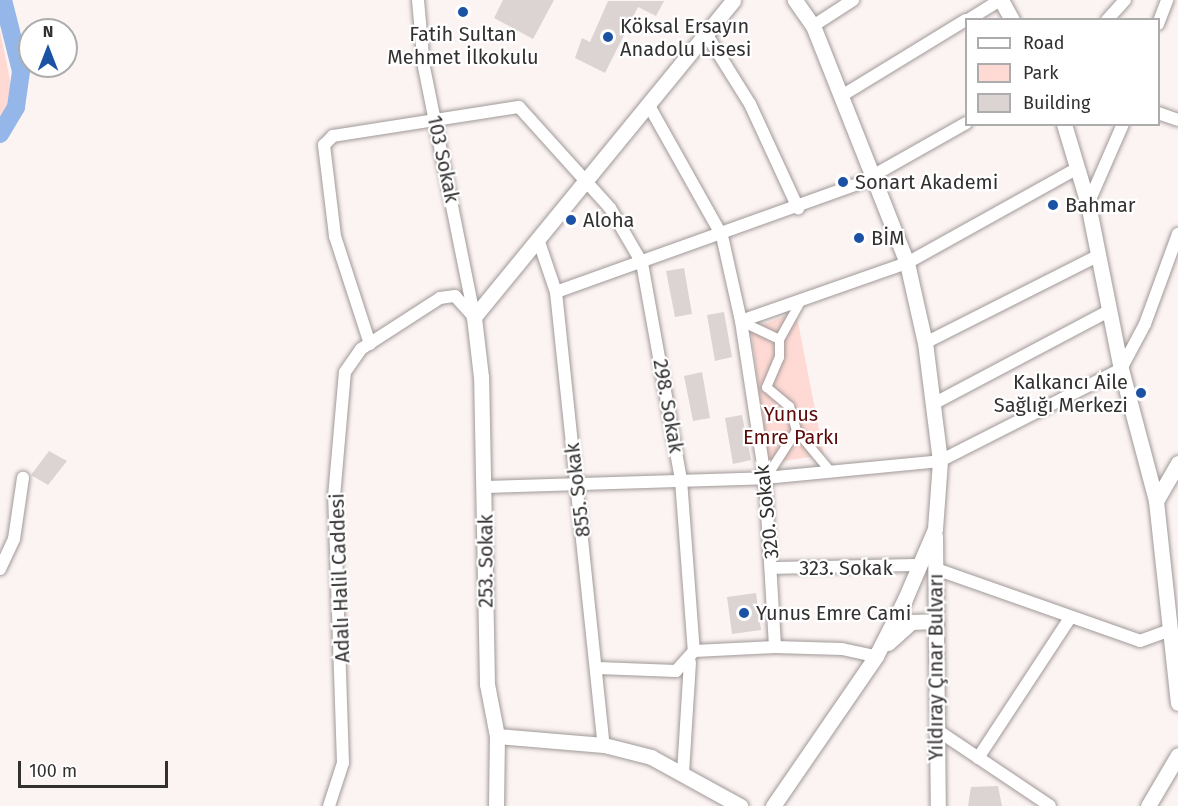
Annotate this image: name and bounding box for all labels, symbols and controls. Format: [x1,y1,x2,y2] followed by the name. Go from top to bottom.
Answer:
[456,5,470,19] marker: Fatih Sultan Mehmet İlkokulu
[620,14,751,61] place label: Köksal Ersayın Anadolu Lisesi
[18,18,78,78] north arrow
[965,18,1160,126] legend
[43,22,53,41] text: N
[387,22,539,69] place label: Fatih Sultan Mehmet İlkokulu
[601,30,615,44] marker: Köksal Ersayın Anadolu Lisesi
[1023,32,1065,54] text: Road
[1023,62,1058,84] text: Park
[1023,92,1090,114] text: Building
[422,113,464,205] street label: 103 Sokak
[855,170,998,194] place label: Sonart Akademi
[836,175,850,189] marker: Sonart Akademi
[1065,193,1135,217] place label: Bahmar
[1046,198,1060,212] marker: Bahmar
[583,208,634,232] place label: Aloha
[564,213,578,227] marker: Aloha
[871,226,905,250] place label: BİM
[852,231,866,245] marker: BİM
[648,357,688,455] street label: 298. Sokak
[994,370,1128,417] place label: Kalkancı Aile Sağlığı Merkezi
[1132,384,1150,402] marker: Kalkancı Aile Sağlığı Merkezi
[743,403,839,450] park label: Yunus Emre Parkı
[560,442,596,538] street label: 855. Sokak
[750,464,784,560] street label: 320. Sokak
[325,493,355,663] street label: Adalı Halil Caddesi
[474,514,498,608] street label: 253. Sokak
[799,556,893,580] street label: 323. Sokak
[924,573,948,761] street label: Yıldıray Çınar Bulvarı
[756,601,911,625] place label: Yunus Emre Cami
[737,606,751,620] marker: Yunus Emre Cami
[21,749,171,787] scale bar
[29,760,77,782] text: 100 m

